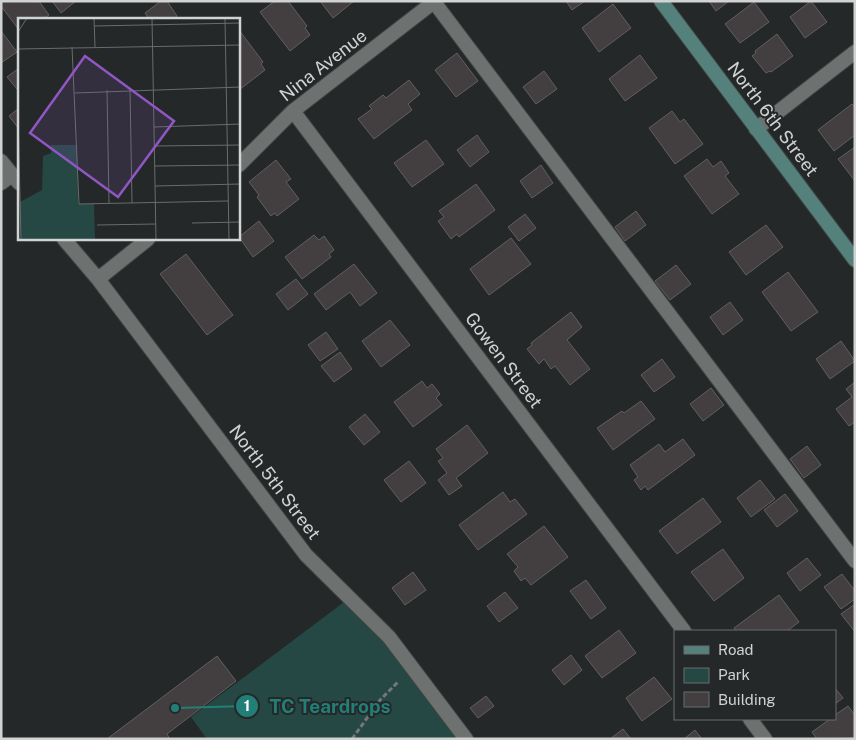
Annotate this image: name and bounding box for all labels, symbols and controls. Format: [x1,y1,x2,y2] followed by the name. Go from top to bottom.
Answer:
[18,18,240,240] inset map
[275,25,371,105] street label: Nina Avenue
[723,58,823,180] street label: North 6th Street
[461,308,547,412] street label: Gowen Street
[225,421,325,543] street label: North 5th Street
[674,630,836,720] legend
[718,641,754,658] text: Road
[718,666,750,683] text: Park
[234,689,400,723] callout: TC Teardrops
[718,691,776,708] text: Building
[269,695,391,717] text: TC Teardrops
[244,697,250,714] text: 1

